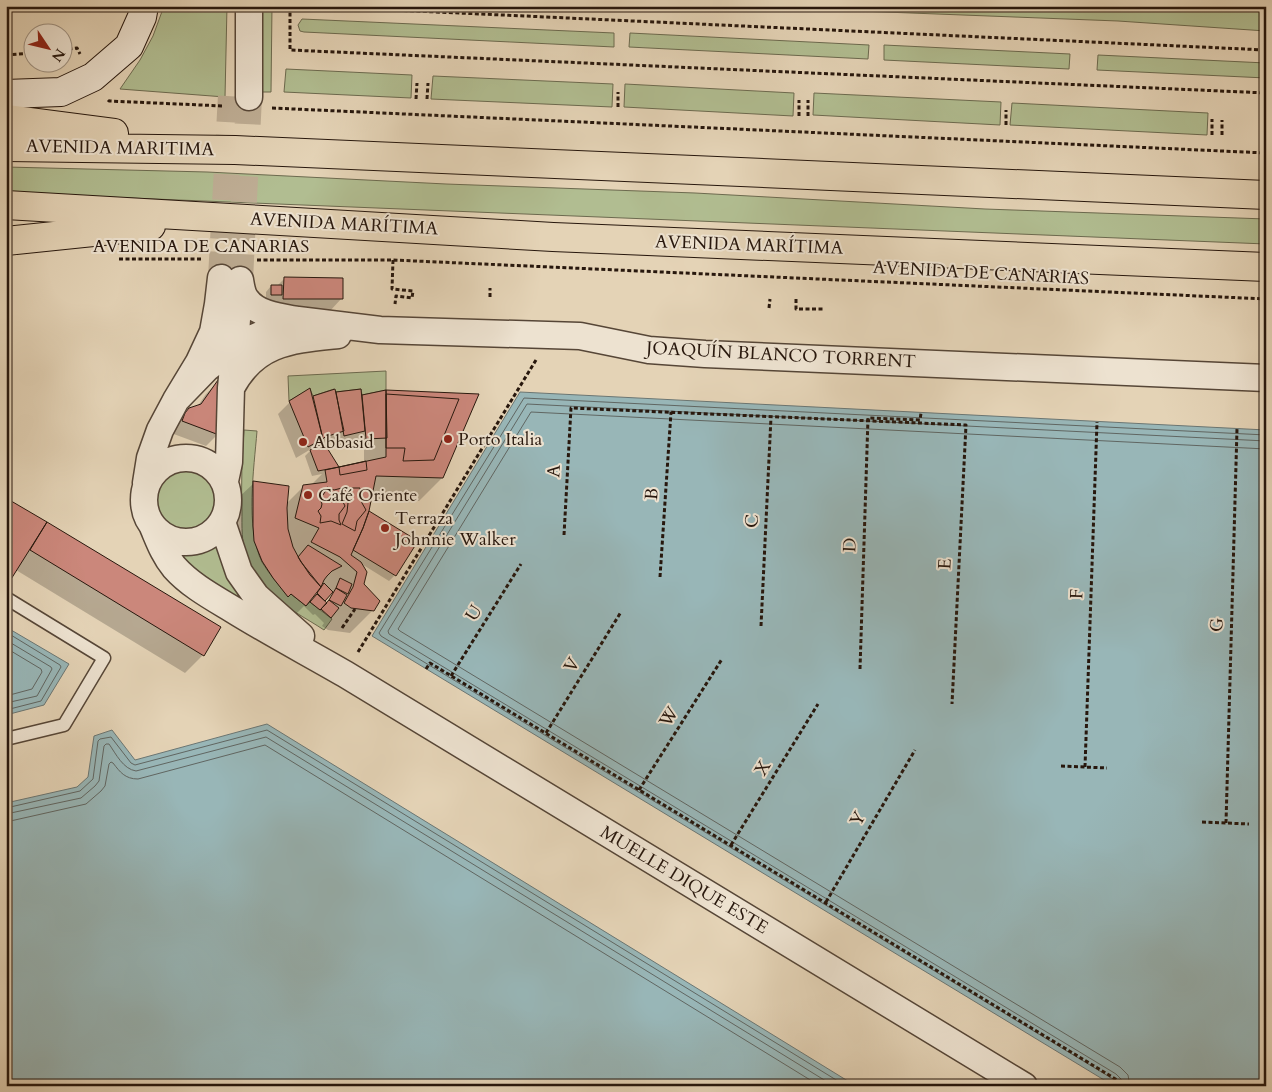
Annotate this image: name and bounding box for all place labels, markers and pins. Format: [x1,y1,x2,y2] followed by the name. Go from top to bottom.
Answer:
[458,427,542,452] place label: Porto Italia
[313,430,374,455] place label: Abbasid
[442,433,454,445] marker: Porto Italia
[297,436,309,448] marker: Abbasid
[318,483,417,508] place label: Café Oriente
[302,489,314,501] marker: Café Oriente
[392,506,516,552] place label: Terraza Johnnie Walker
[379,522,391,534] marker: Terraza Johnnie Walker

